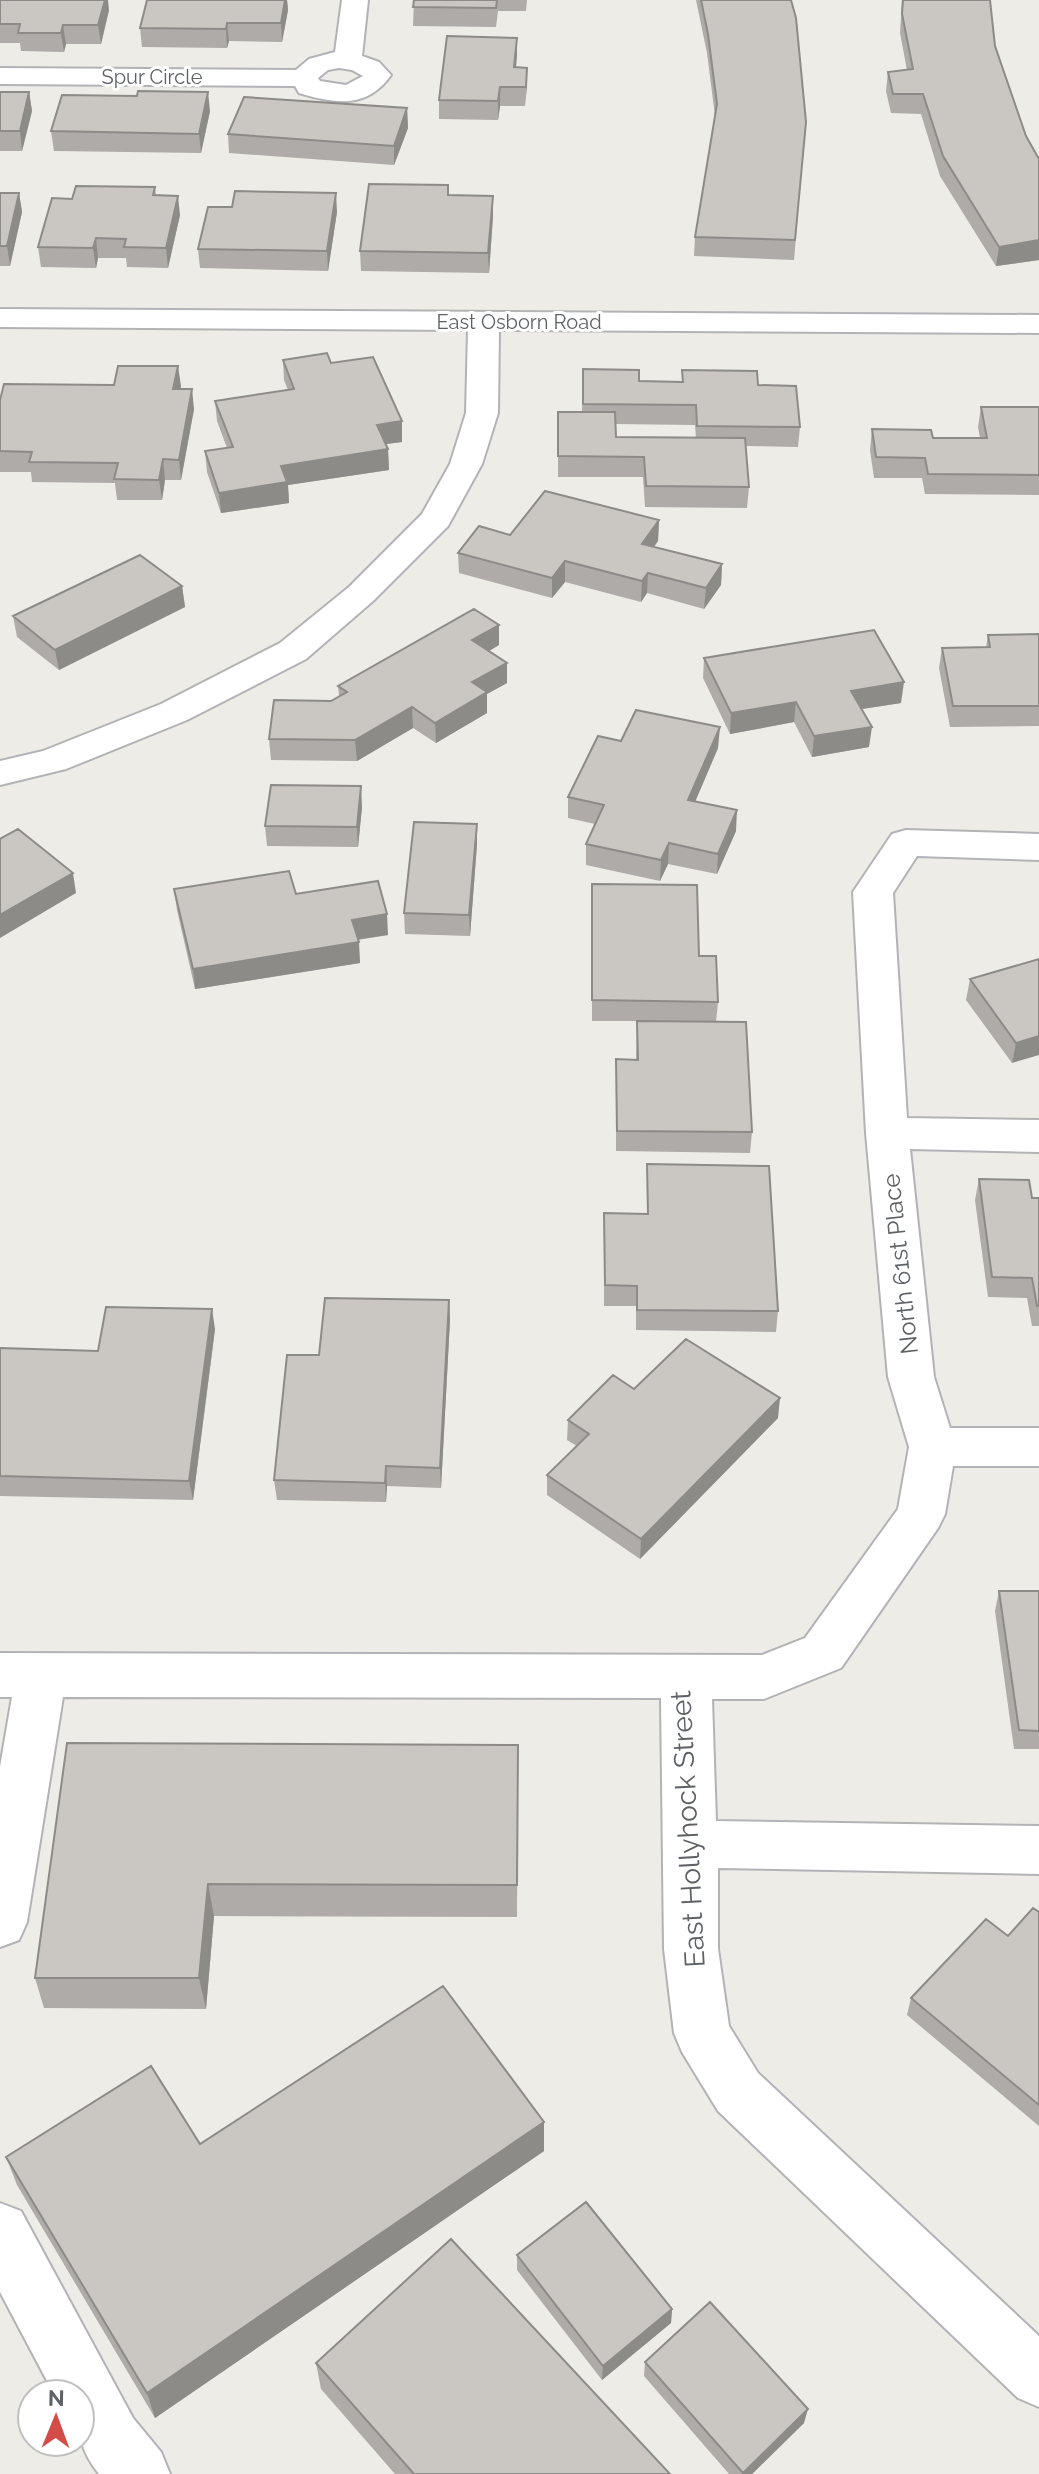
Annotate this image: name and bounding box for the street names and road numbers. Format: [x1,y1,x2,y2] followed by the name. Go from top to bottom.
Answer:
[102,65,203,89] street label: Spur Circle
[436,310,602,334] street label: East Osborn Road
[876,1172,924,1356] street label: North 61st Place
[664,1689,712,1968] street label: East Hollyhock Street

